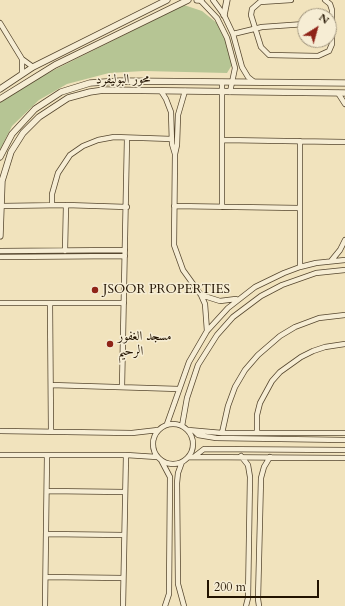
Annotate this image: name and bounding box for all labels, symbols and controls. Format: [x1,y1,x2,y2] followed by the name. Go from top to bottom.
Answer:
[297,8,337,48] north arrow
[316,10,332,28] text: N
[96,72,150,88] street label: محور البوليفرد
[103,282,230,298] place label: JSOOR PROPERTIES
[90,285,100,295] marker: JSOOR PROPERTIES
[118,329,171,360] place label: مسجد الغفور الرحيم
[105,339,115,349] marker: مسجد الغفور الرحيم
[209,572,321,598] scale bar
[214,579,246,595] text: 200 m

